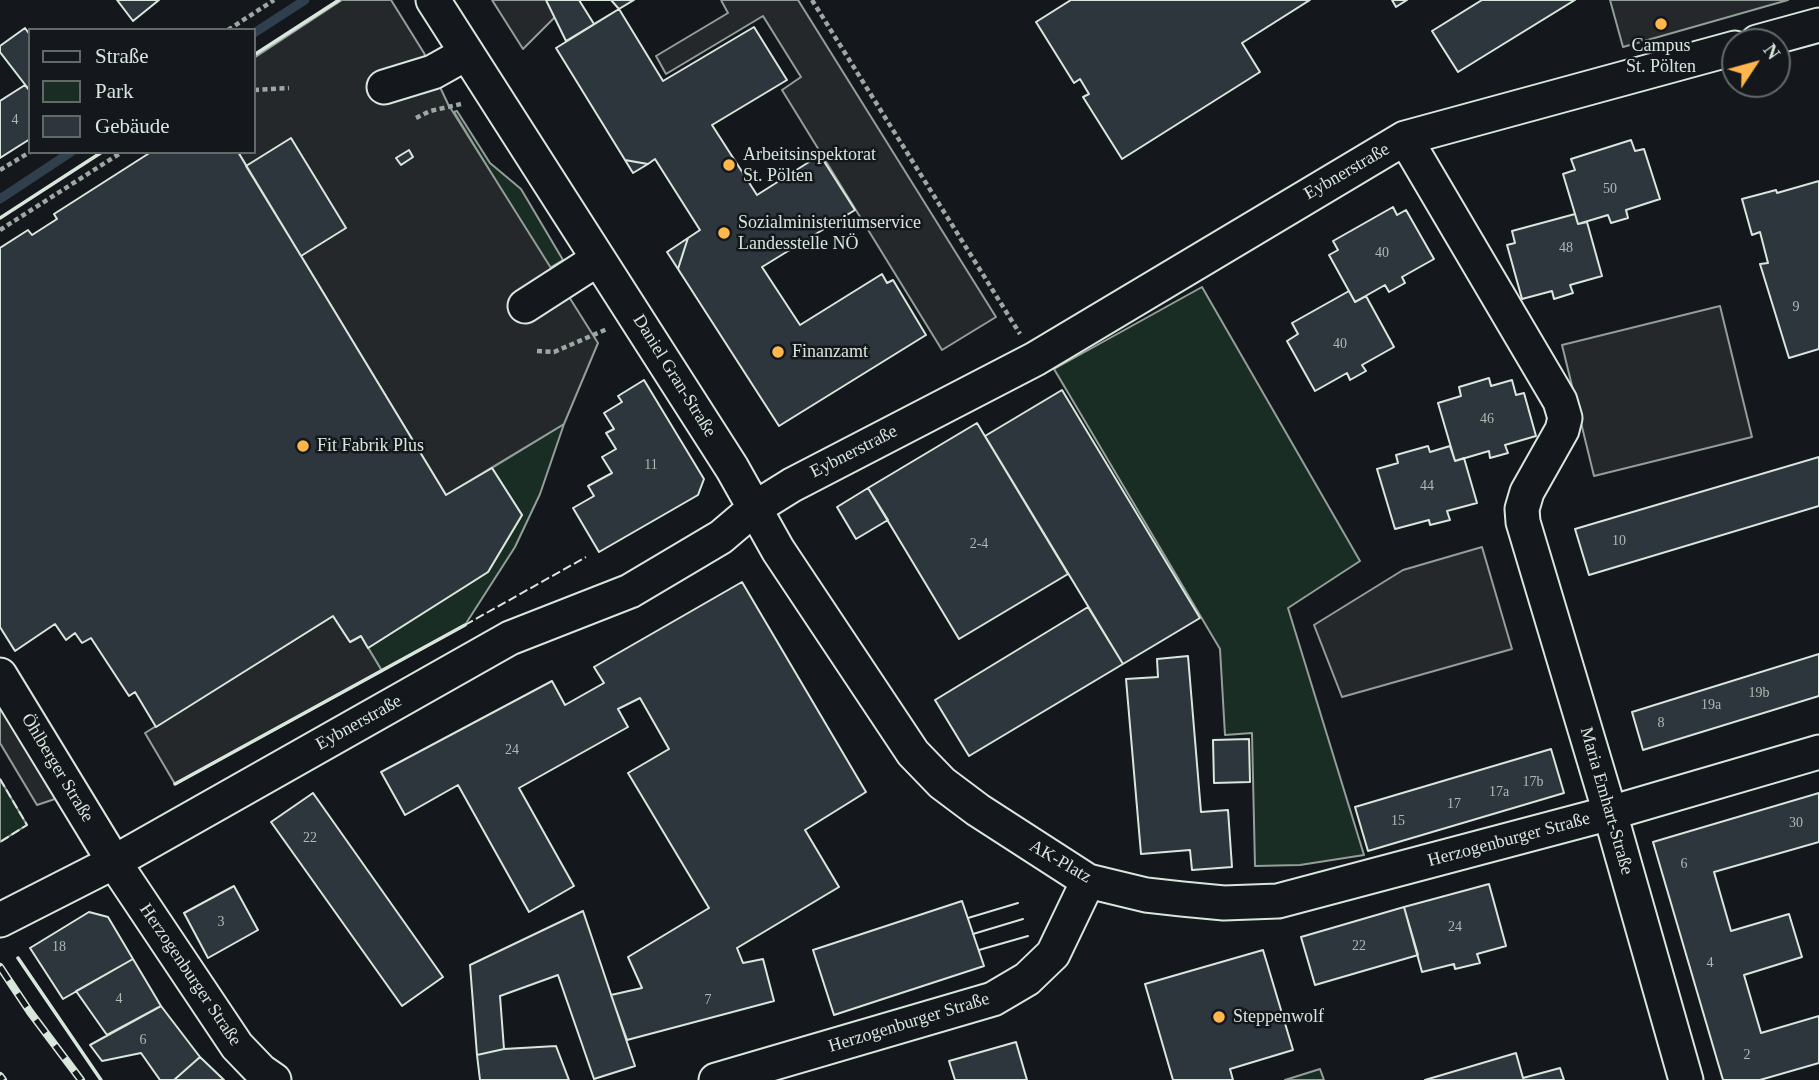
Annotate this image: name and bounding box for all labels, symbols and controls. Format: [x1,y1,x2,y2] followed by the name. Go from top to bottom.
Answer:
[1653,16,1669,32] marker: Campus St. Pölten
[28,28,256,154] legend
[1721,28,1791,98] north arrow
[1626,35,1696,78] place label: Campus St. Pölten
[1759,40,1784,63] text: N
[95,44,149,68] text: Straße
[95,79,134,103] text: Park
[12,112,18,128] house number: 4
[95,114,170,138] text: Gebäude
[1300,139,1394,205] street label: Eybnerstraße
[743,144,876,186] place label: Arbeitsinspektorat St. Pölten
[721,157,737,173] marker: Arbeitsinspektorat St. Pölten
[1603,181,1617,197] house number: 50
[738,212,921,255] place label: Sozialministeriumservice Landesstelle NÖ
[716,225,732,241] marker: Sozialministeriumservice Landesstelle NÖ
[1559,240,1573,256] house number: 48
[1375,245,1389,261] house number: 40
[1792,299,1800,315] house number: 9
[628,311,720,441] street label: Daniel Gran-Straße
[1333,336,1347,352] house number: 40
[792,341,868,363] place label: Finanzamt
[770,344,786,360] marker: Finanzamt
[1480,411,1494,427] house number: 46
[807,421,901,483] street label: Eybnerstraße
[317,435,424,457] place label: Fit Fabrik Plus
[295,438,311,454] marker: Fit Fabrik Plus
[644,457,658,473] house number: 11
[1420,478,1434,494] house number: 44
[1612,533,1626,549] house number: 10
[970,536,988,552] house number: 2-4
[1748,685,1770,701] house number: 19b
[312,691,406,755] street label: Eybnerstraße
[1701,697,1721,713] house number: 19a
[16,710,98,826] street label: Öhlberger Straße
[1658,715,1664,731] house number: 8
[1575,725,1637,877] street label: Maria Emhart-Straße
[505,742,519,758] house number: 24
[1522,774,1544,790] house number: 17b
[1489,784,1509,800] house number: 17a
[1447,796,1461,812] house number: 17
[1426,808,1592,872] street label: Herzogenburger Straße
[1391,813,1405,829] house number: 15
[1789,815,1803,831] house number: 30
[303,830,317,846] house number: 22
[1025,836,1095,888] street label: AK-Platz
[1680,856,1688,872] house number: 6
[134,900,246,1050] street label: Herzogenburger Straße
[218,914,224,930] house number: 3
[1448,919,1462,935] house number: 24
[1352,938,1366,954] house number: 22
[52,939,66,955] house number: 18
[1706,955,1714,971] house number: 4
[826,988,992,1058] street label: Herzogenburger Straße
[116,991,122,1007] house number: 4
[704,992,712,1008] house number: 7
[1233,1006,1324,1028] place label: Steppenwolf
[1211,1009,1227,1025] marker: Steppenwolf
[140,1032,146,1048] house number: 6
[1744,1047,1750,1063] house number: 2

